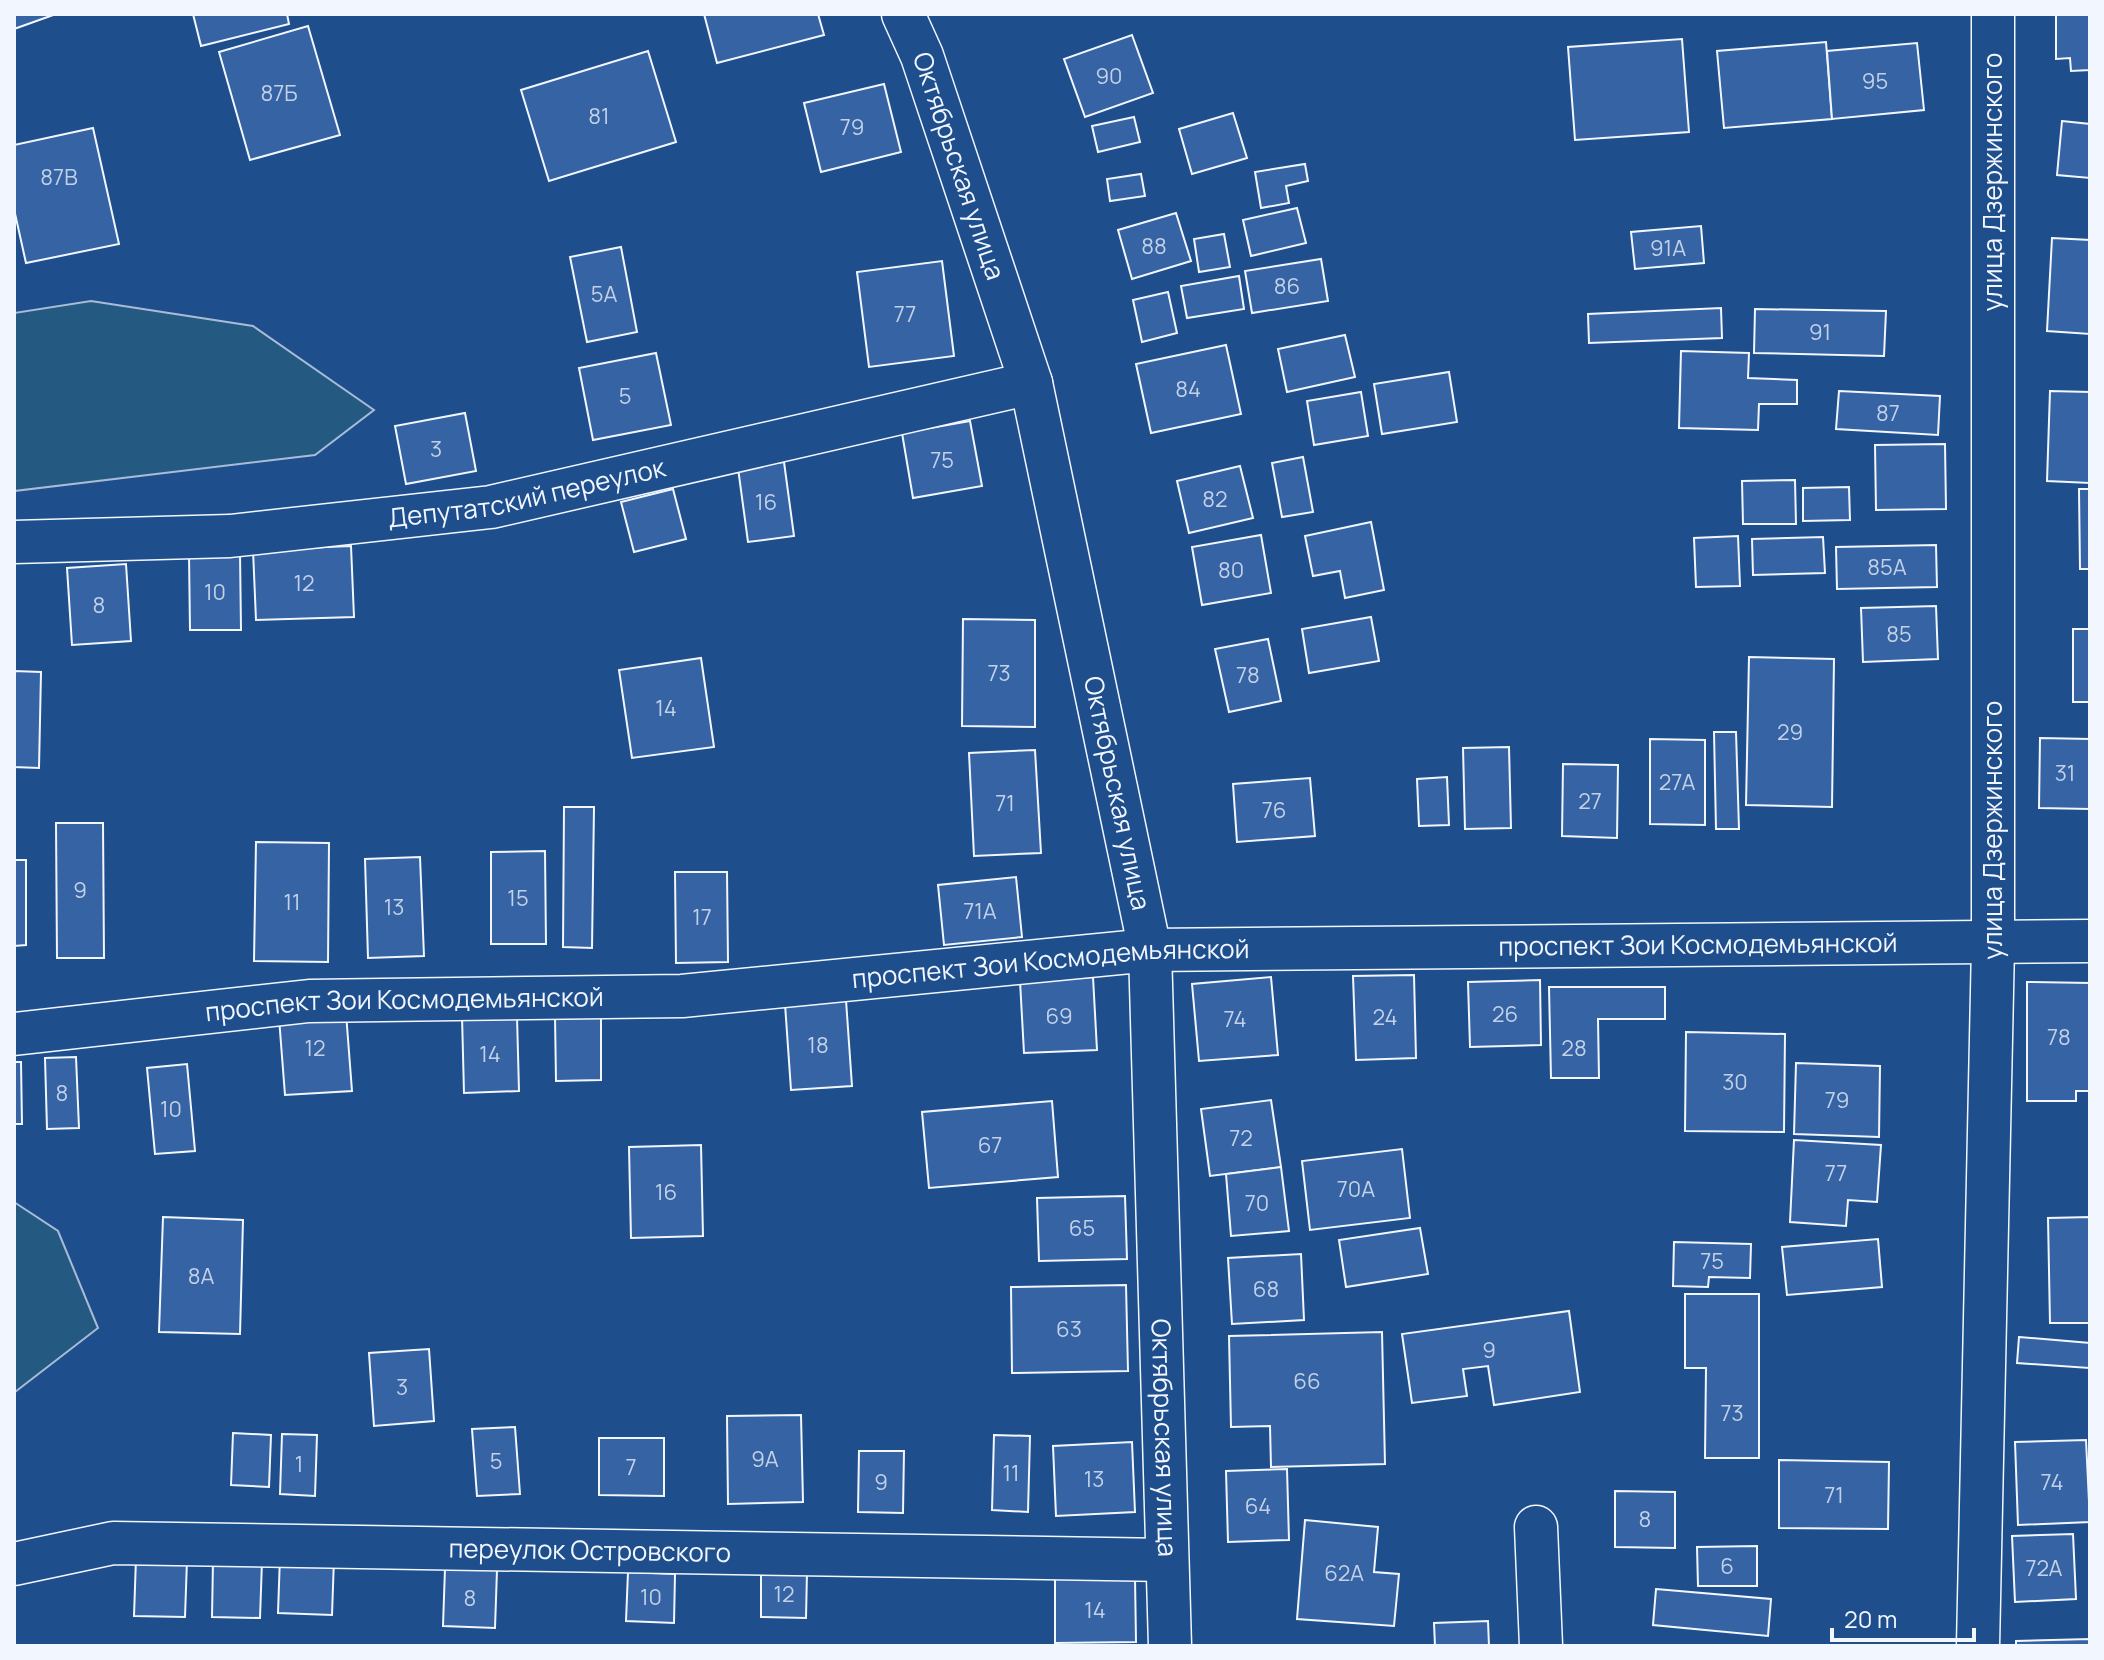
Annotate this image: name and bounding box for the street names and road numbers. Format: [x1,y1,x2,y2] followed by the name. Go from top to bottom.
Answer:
[905,47,1014,284] street label: Октябрьская улица
[1974,53,2010,312] street label: улица Дзержинского
[386,448,670,535] street label: Депутатский переулок
[1076,673,1160,913] street label: Октябрьская улица
[1974,701,2010,960] street label: улица Дзержинского
[1498,924,1898,964] street label: проспект Зои Космодемьянской
[850,930,1250,996] street label: проспект Зои Космодемьянской
[203,978,604,1029] street label: проспект Зои Космодемьянской
[1144,1318,1186,1557] street label: Октябрьская улица
[448,1529,731,1570] street label: переулок Островского

